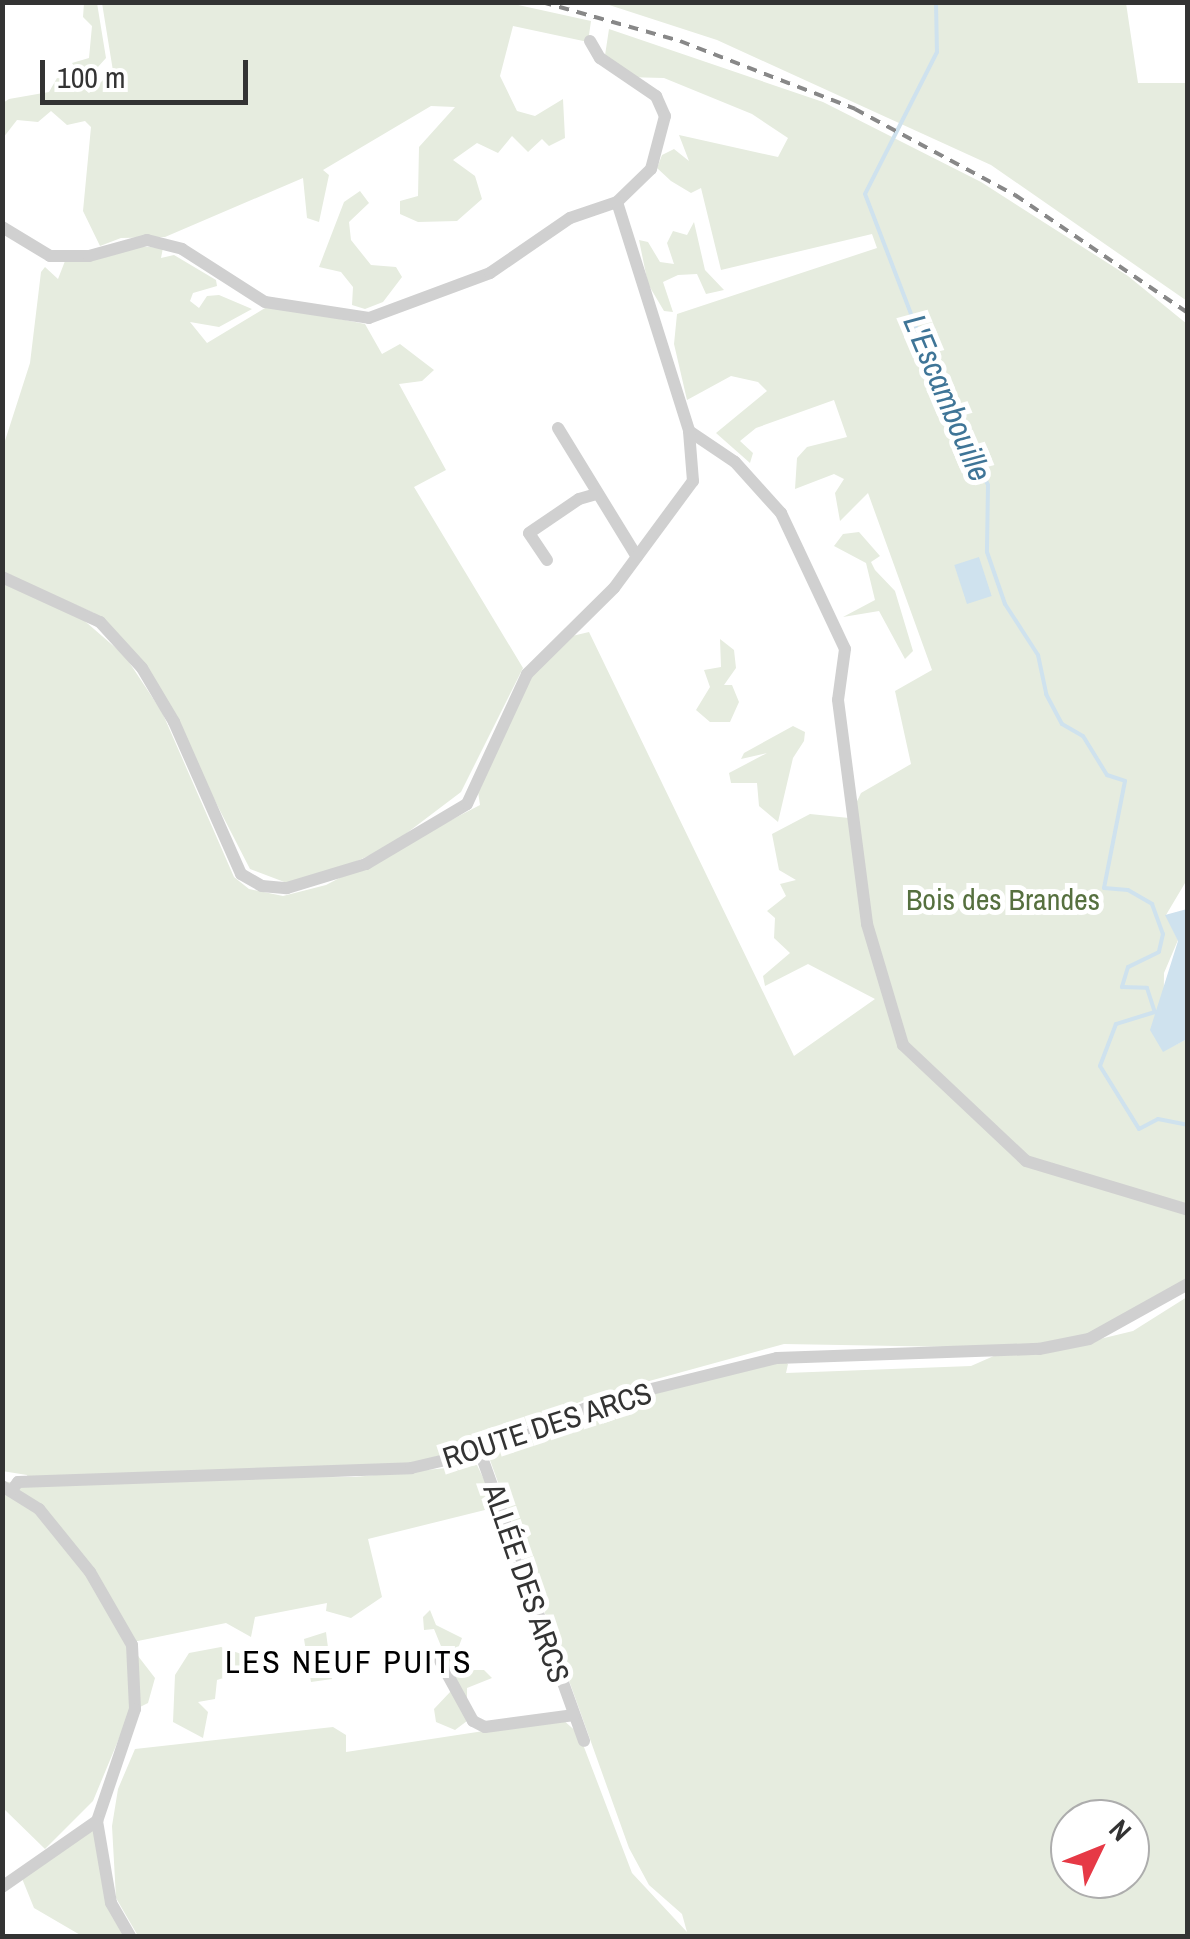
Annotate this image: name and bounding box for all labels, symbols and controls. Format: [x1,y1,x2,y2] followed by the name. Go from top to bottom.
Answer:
[45,40,252,102] scale bar
[57,57,125,97] text: 100 m
[895,309,999,487] water label: L'Escambouille
[906,881,1100,917] park label: Bois des Brandes
[437,1374,657,1476] street label: ROUTE DES ARCS
[476,1478,578,1688] street label: ALLÉE DES ARCS
[225,1643,473,1681] district label: LES NEUF PUITS
[1050,1799,1150,1899] north arrow
[1101,1811,1140,1849] text: N

